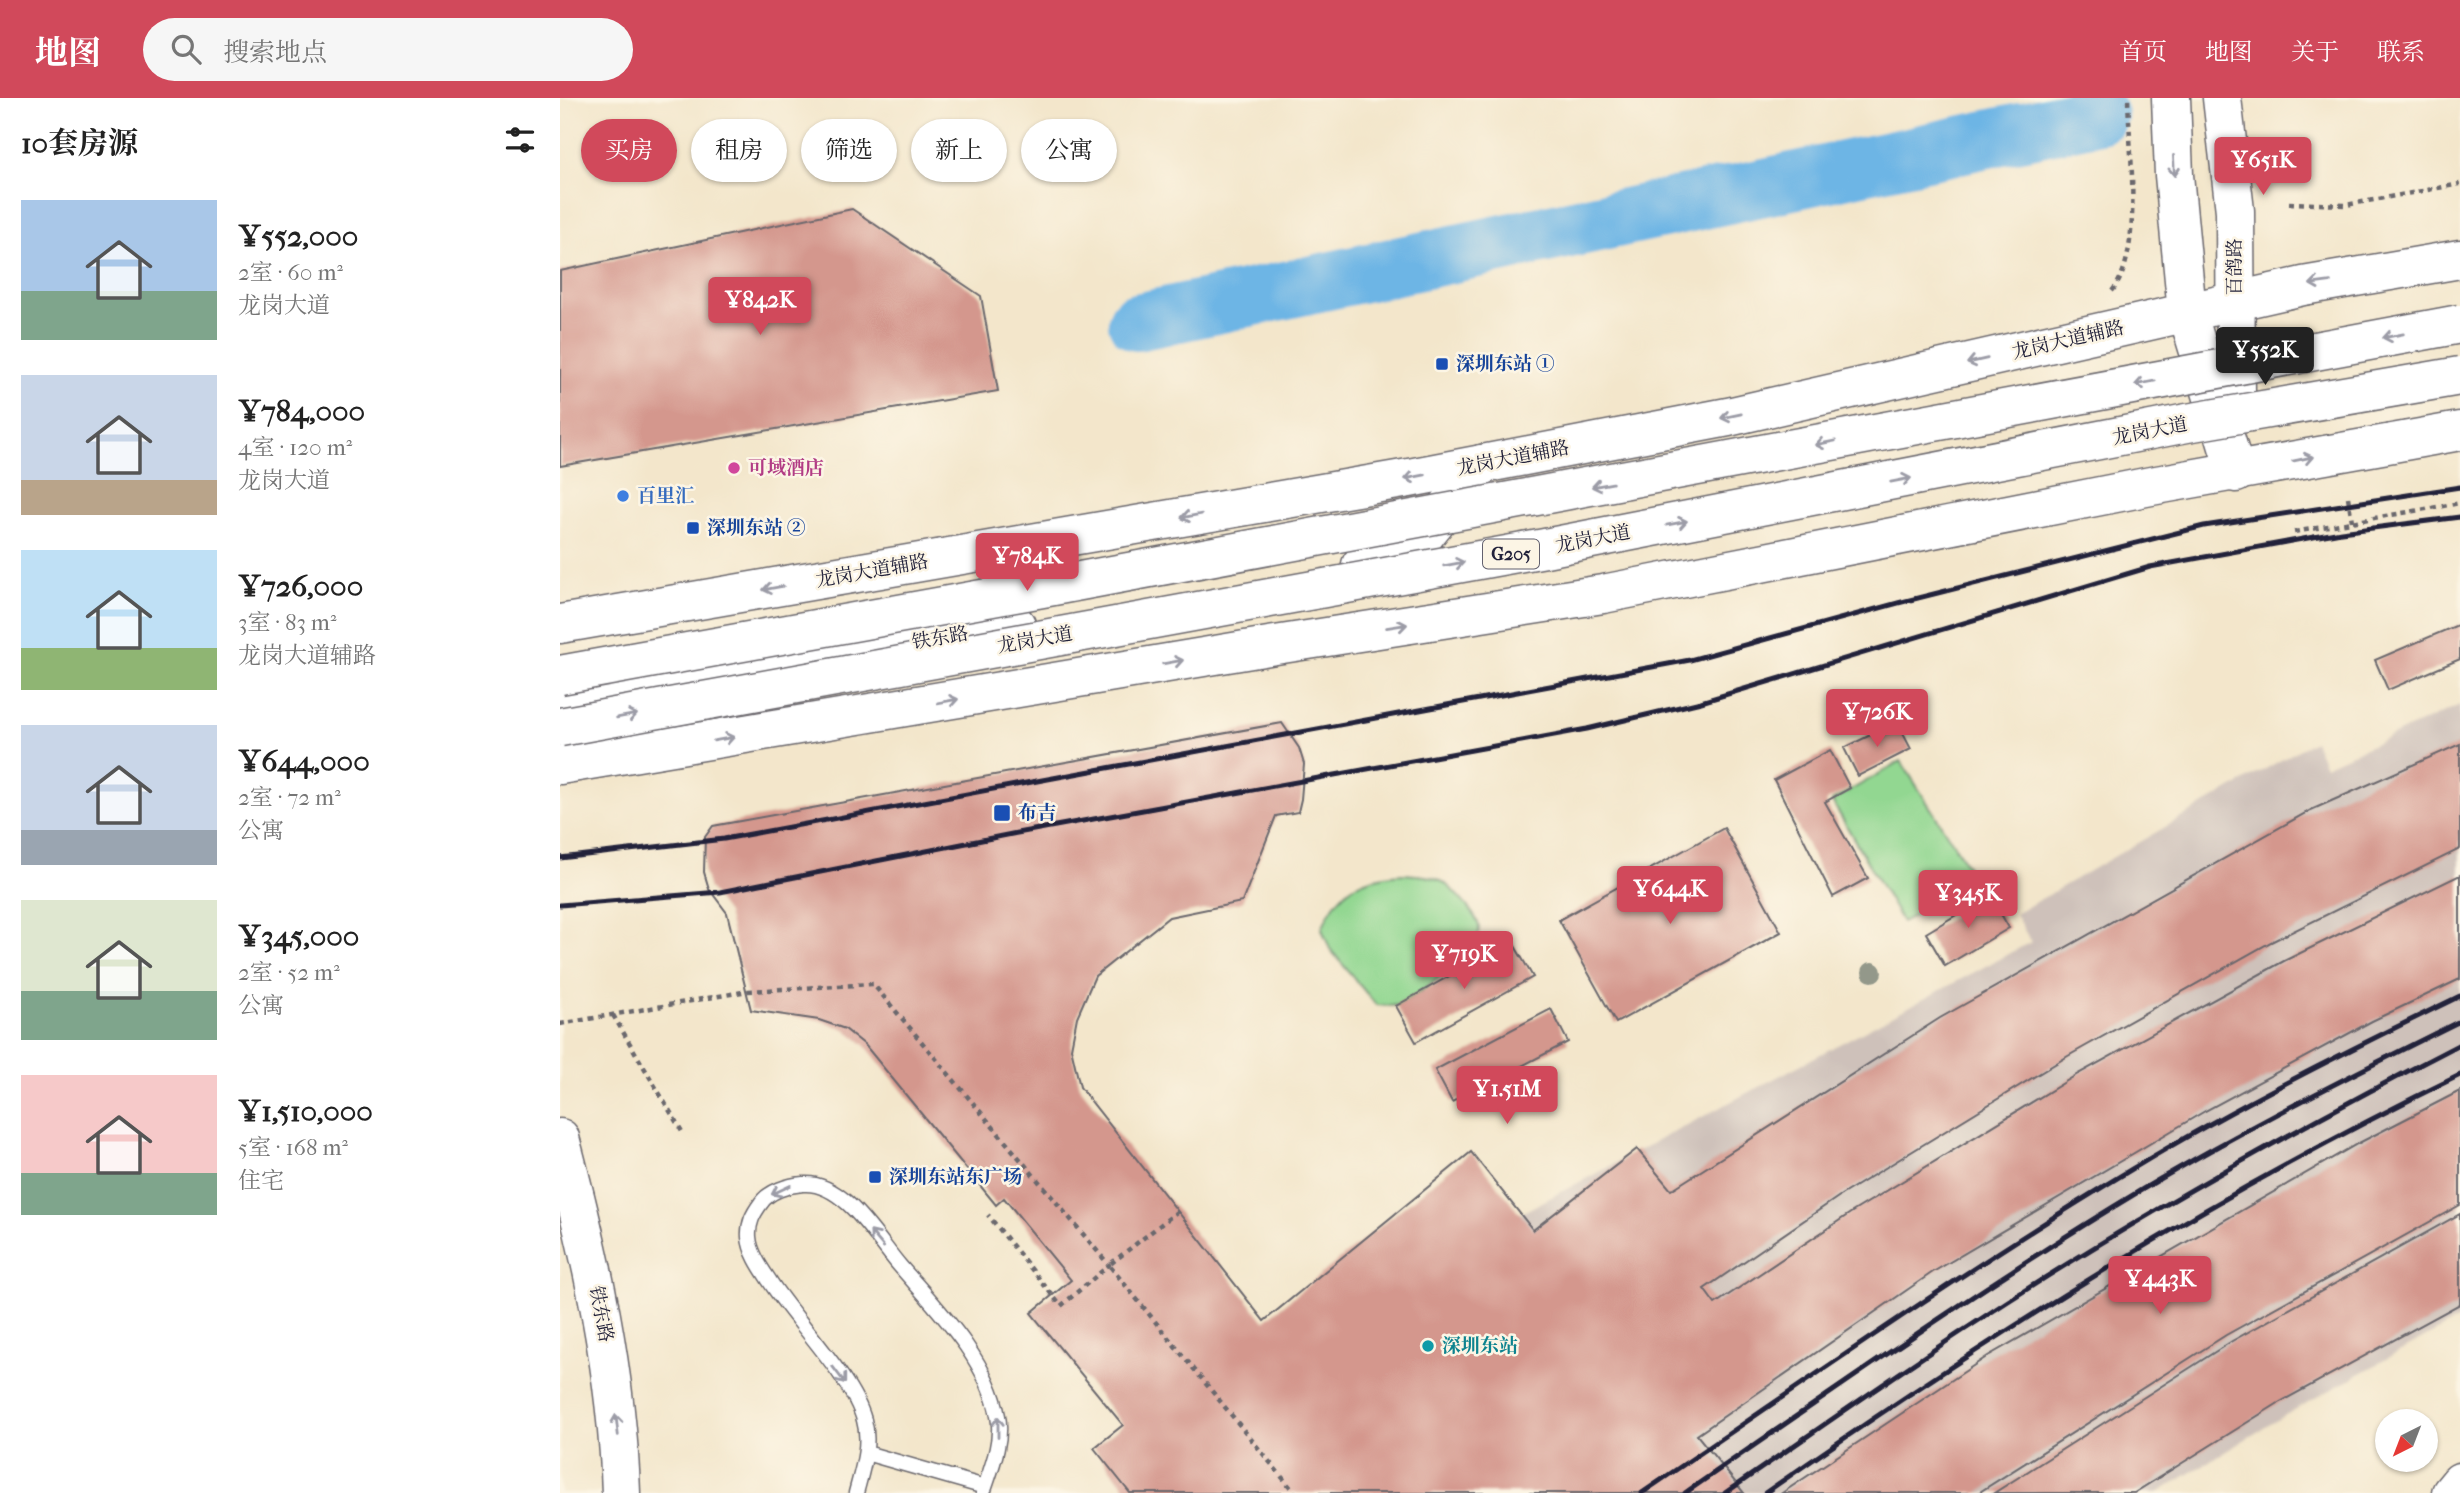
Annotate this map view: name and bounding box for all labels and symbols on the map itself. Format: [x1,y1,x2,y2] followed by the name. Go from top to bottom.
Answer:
[2214,138,2312,197] pin: ¥651K
[2167,154,2180,177] one-way arrow
[2224,238,2246,296] street label: 百鸽路
[2310,277,2332,290] one-way arrow
[711,278,809,337] pin: ¥842K
[2010,316,2126,364] street label: 龙岗大道辅路
[2216,328,2314,387] pin: ¥552K
[2382,330,2405,343] one-way arrow
[1456,353,1555,375] place label: 深圳东站 ①
[1966,355,1989,368] one-way arrow
[1434,356,1450,372] marker: 深圳东站 ①
[2134,376,2157,390] one-way arrow
[1720,410,1743,424] one-way arrow
[2111,413,2189,449] street label: 龙岗大道
[1455,436,1571,480] street label: 龙岗大道辅路
[1814,437,1837,450] one-way arrow
[2291,451,2314,465] one-way arrow
[748,457,824,479] place label: 可域酒店
[726,460,742,476] marker: 可域酒店
[1404,470,1427,484] one-way arrow
[1889,472,1912,486] one-way arrow
[1591,478,1614,492] one-way arrow
[637,485,694,507] place label: 百里汇
[615,488,631,504] marker: 百里汇
[1180,510,1203,523] one-way arrow
[1665,515,1688,529] one-way arrow
[707,517,806,539] place label: 深圳东站 ②
[685,520,701,536] marker: 深圳东站 ②
[1554,521,1632,557] street label: 龙岗大道
[978,533,1076,593] pin: ¥784K
[1483,540,1539,568] road number: G205
[814,550,930,592] street label: 龙岗大道辅路
[1442,557,1465,571] one-way arrow
[762,582,785,595] one-way arrow
[1385,619,1408,632] one-way arrow
[910,622,970,654] street label: 铁东路
[996,623,1074,657] street label: 龙岗大道
[1161,655,1184,668] one-way arrow
[1828,690,1926,749] pin: ¥726K
[936,694,959,707] one-way arrow
[615,709,638,722] one-way arrow
[712,732,735,745] one-way arrow
[1018,802,1056,824] place label: 布吉
[992,803,1012,823] marker: 布吉
[1621,866,1719,926] pin: ¥644K
[1919,870,2017,930] pin: ¥345K
[1415,932,1513,991] pin: ¥719K
[1450,1066,1564,1126] pin: ¥1.51M
[889,1166,1022,1188] place label: 深圳东站东广场
[867,1169,883,1185] marker: 深圳东站东广场
[771,1184,792,1197] one-way arrow
[869,1230,885,1248] one-way arrow
[2111,1256,2209,1316] pin: ¥443K
[585,1284,617,1344] street label: 铁东路
[1442,1335,1518,1357] place label: 深圳东站
[1420,1338,1436,1354] marker: 深圳东站
[831,1365,846,1383] one-way arrow
[2375,1409,2438,1472] north arrow
[610,1414,623,1437] one-way arrow
[991,1416,1005,1439] one-way arrow

